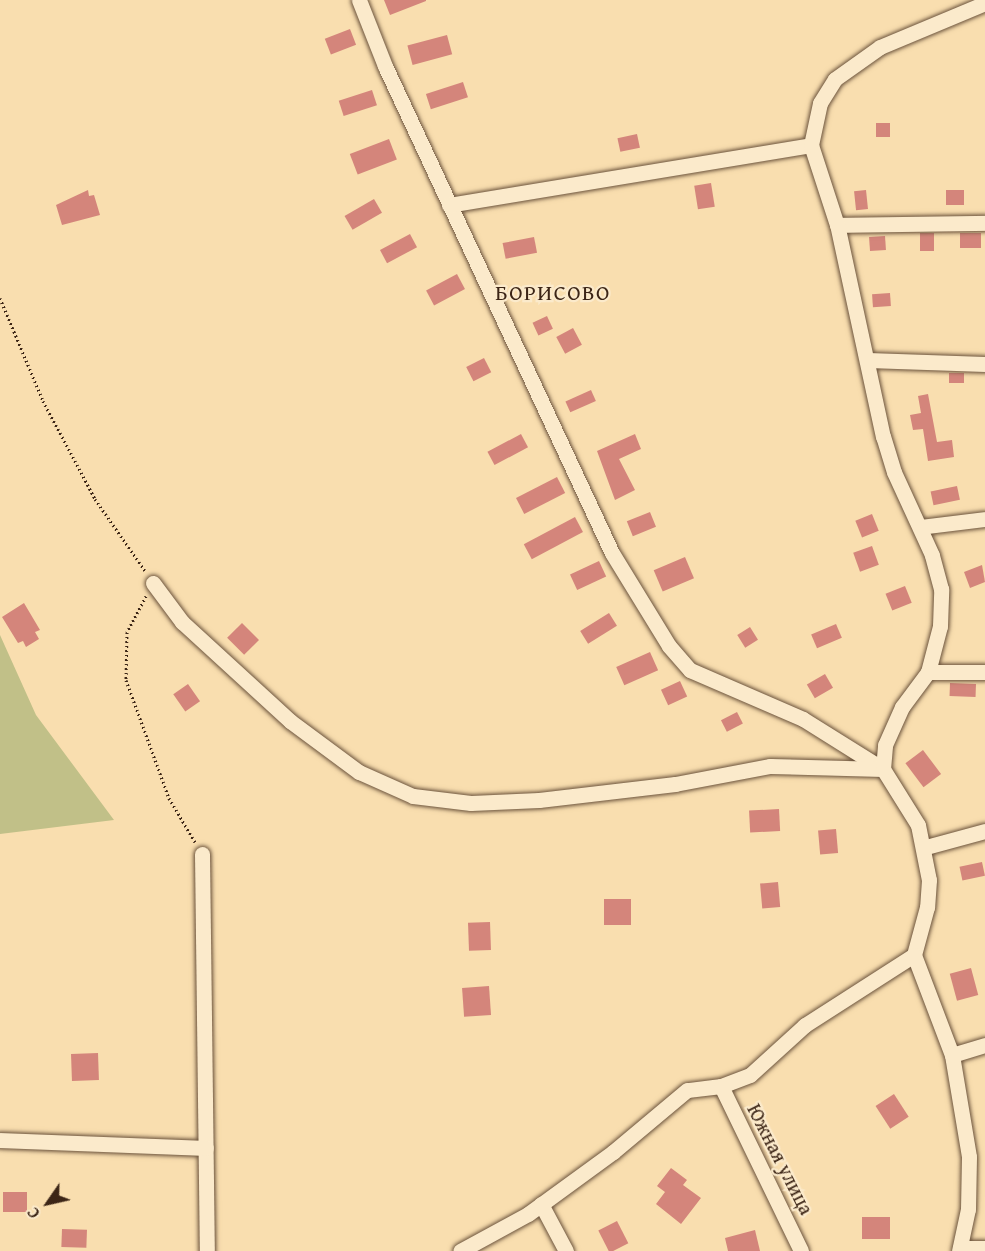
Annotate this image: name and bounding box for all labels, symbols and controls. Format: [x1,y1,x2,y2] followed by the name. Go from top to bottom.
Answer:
[495,280,611,306] district label: БОРИСОВО
[743,1099,819,1219] street label: Южная улица
[18,1173,78,1233] north arrow
[21,1203,46,1224] text: С

